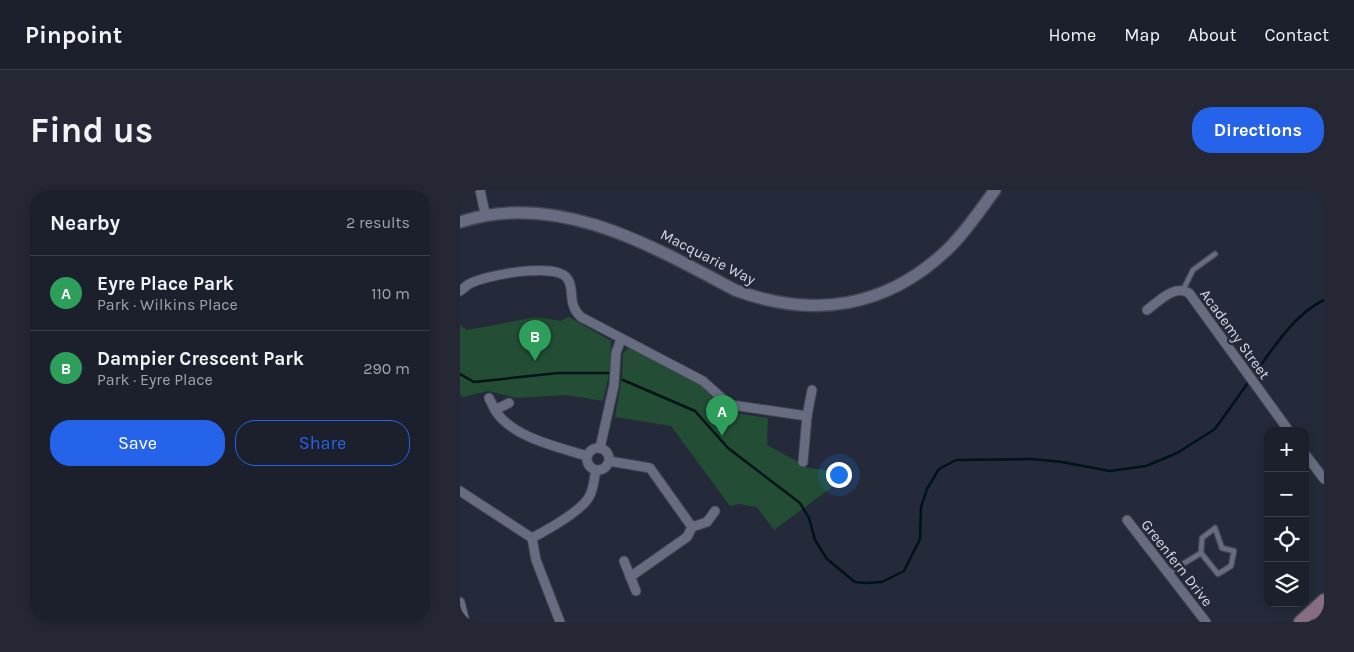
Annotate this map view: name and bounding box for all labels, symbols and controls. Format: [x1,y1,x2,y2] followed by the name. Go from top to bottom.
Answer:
[25,21,122,49] text: Pinpoint
[1048,24,1096,46] text: Home
[1124,24,1160,46] text: Map
[1188,24,1237,46] text: About
[1265,24,1329,46] text: Contact
[1192,107,1324,153] button: Directions
[30,110,153,151] text: Find us
[50,211,120,235] text: Nearby
[346,213,410,232] text: 2 results
[658,225,758,289] street label: Macquarie Way
[97,273,234,295] text: Eyre Place Park
[61,284,71,303] text: A
[371,284,410,303] text: 110 m
[1196,285,1274,383] street label: Academy Street
[97,295,238,314] text: Park · Wilkins Place
[519,320,551,361] pin: B
[97,348,304,370] text: Dampier Crescent Park
[61,359,71,378] text: B
[363,359,410,378] text: 290 m
[97,370,213,389] text: Park · Eyre Place
[706,395,738,436] pin: A
[50,420,225,466] button: Save
[235,420,410,466] button: Share
[1264,427,1309,607] map controls
[1264,427,1309,472] button: +
[826,462,852,488] your location
[1264,472,1309,517] button: −
[1137,516,1217,610] street label: Greenfern Drive
[1264,517,1309,562] button: locate
[1264,562,1309,607] button: layers

